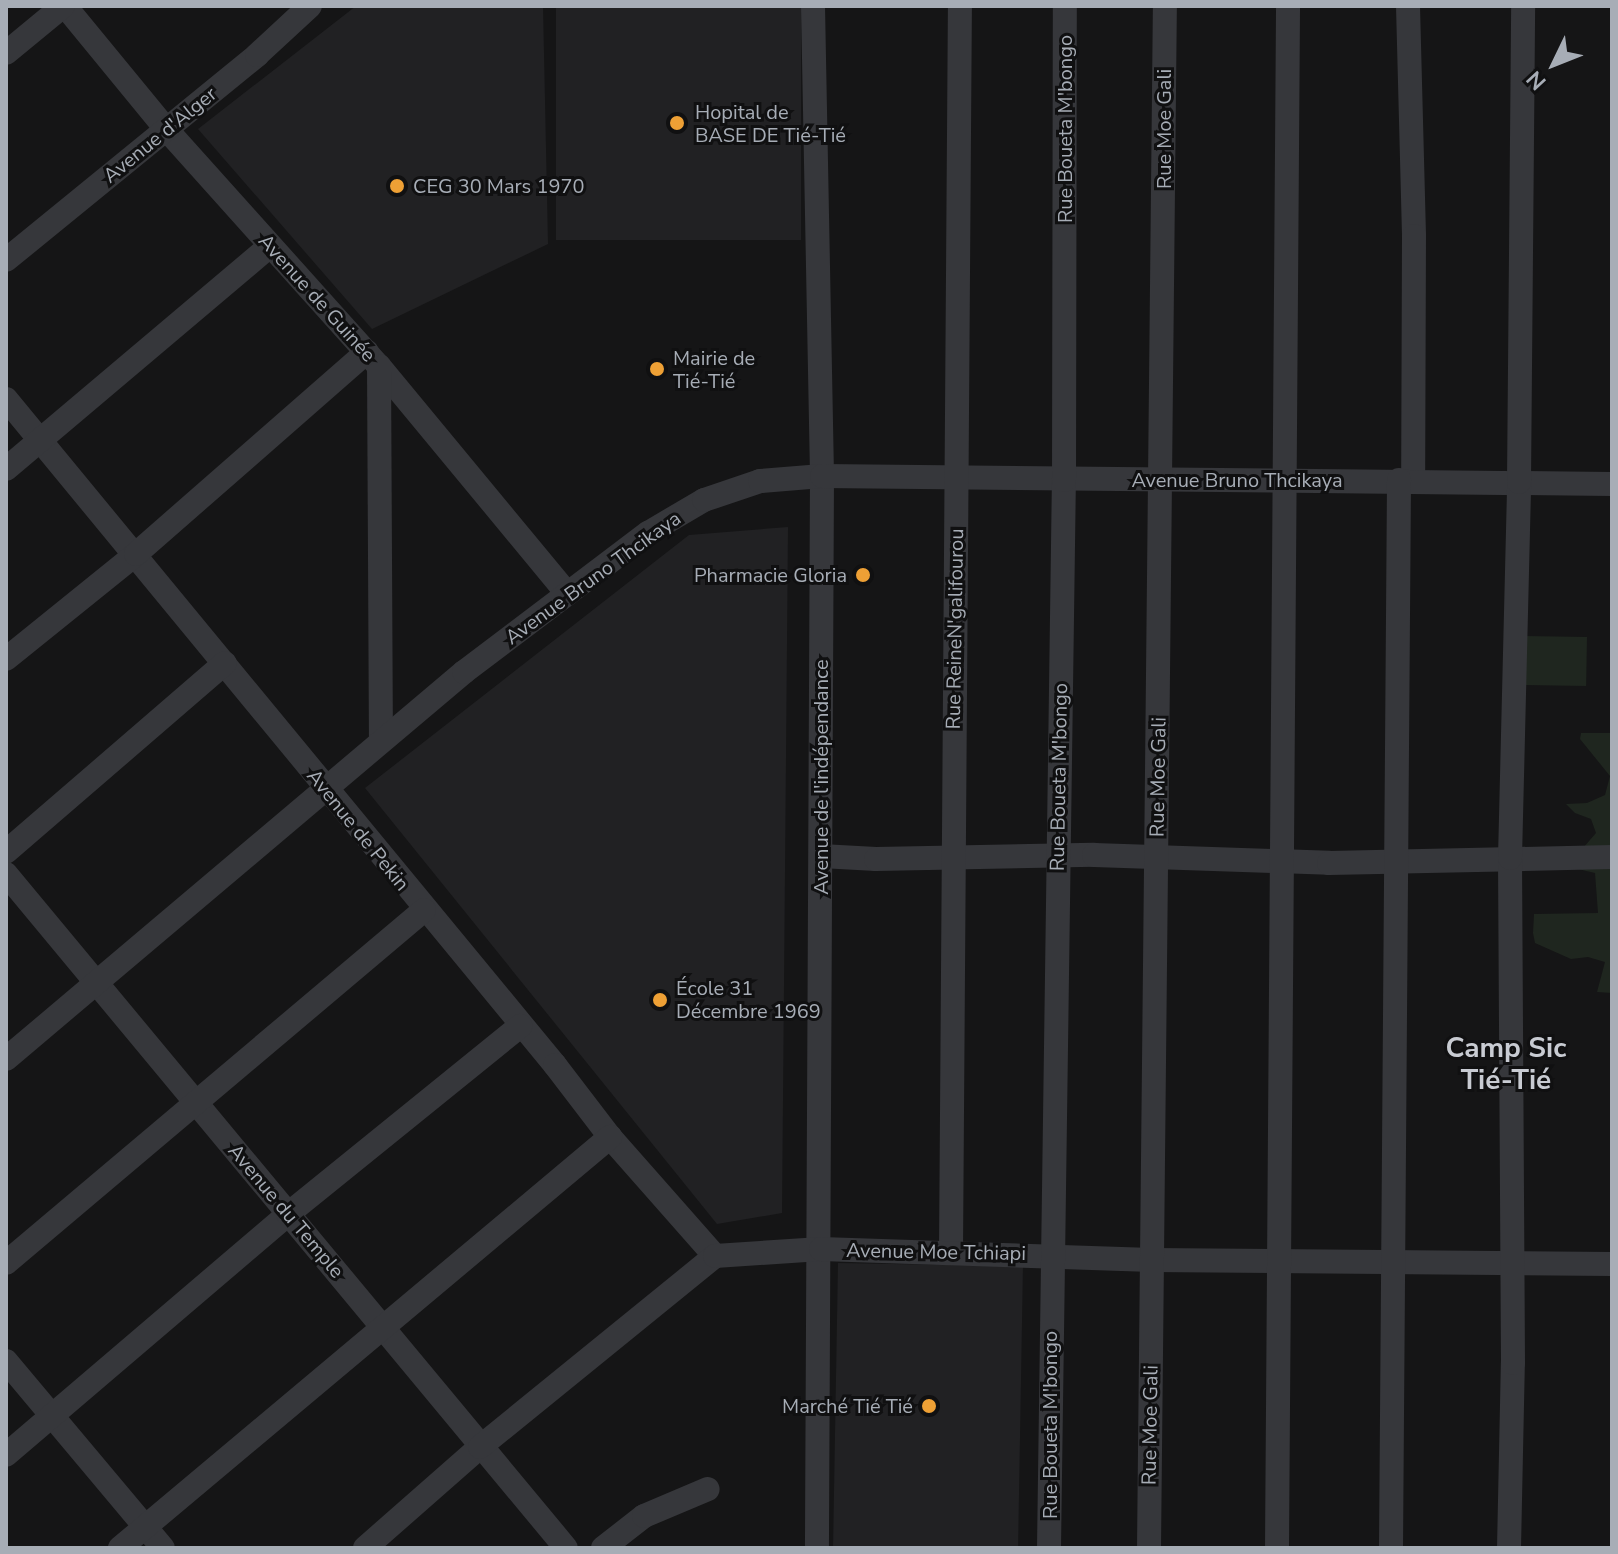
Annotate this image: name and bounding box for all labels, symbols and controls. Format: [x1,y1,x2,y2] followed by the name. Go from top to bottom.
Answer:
[1514,24,1594,104] north arrow
[1053,35,1077,223] street label: Rue Boueta M'bongo
[1520,64,1553,97] text: N
[1152,69,1176,189] street label: Rue Moe Gali
[98,82,222,188] street label: Avenue d'Alger
[695,100,846,147] place label: Hopital de BASE DE Tié-Tié
[666,112,688,134] marker: Hopital de BASE DE Tié-Tié
[413,174,584,198] place label: CEG 30 Mars 1970
[388,177,406,195] marker: CEG 30 Mars 1970
[253,229,381,367] street label: Avenue de Guinée
[673,346,755,393] place label: Mairie de Tié-Tié
[648,360,666,378] marker: Mairie de Tié-Tié
[1131,468,1343,492] street label: Avenue Bruno Thcikaya
[501,506,685,650] street label: Avenue Bruno Thcikaya
[941,528,969,730] street label: Rue ReineN'galifourou
[694,563,847,587] place label: Pharmacie Gloria
[854,566,872,584] marker: Pharmacie Gloria
[809,659,833,895] street label: Avenue de l'indépendance
[1045,683,1073,871] street label: Rue Boueta M'bongo
[1145,717,1171,837] street label: Rue Moe Gali
[302,764,414,896] street label: Avenue de Pekin
[676,976,821,1023] place label: École 31 Décembre 1969
[651,991,669,1009] marker: École 31 Décembre 1969
[1446,1031,1566,1097] district label: Camp Sic Tié-Tié
[223,1139,349,1283] street label: Avenue du Temple
[846,1238,1026,1266] street label: Avenue Moe Tchiapi
[1038,1331,1062,1519] street label: Rue Boueta M'bongo
[1137,1365,1163,1485] street label: Rue Moe Gali
[782,1394,913,1418] place label: Marché Tié Tié
[920,1397,938,1415] marker: Marché Tié Tié

